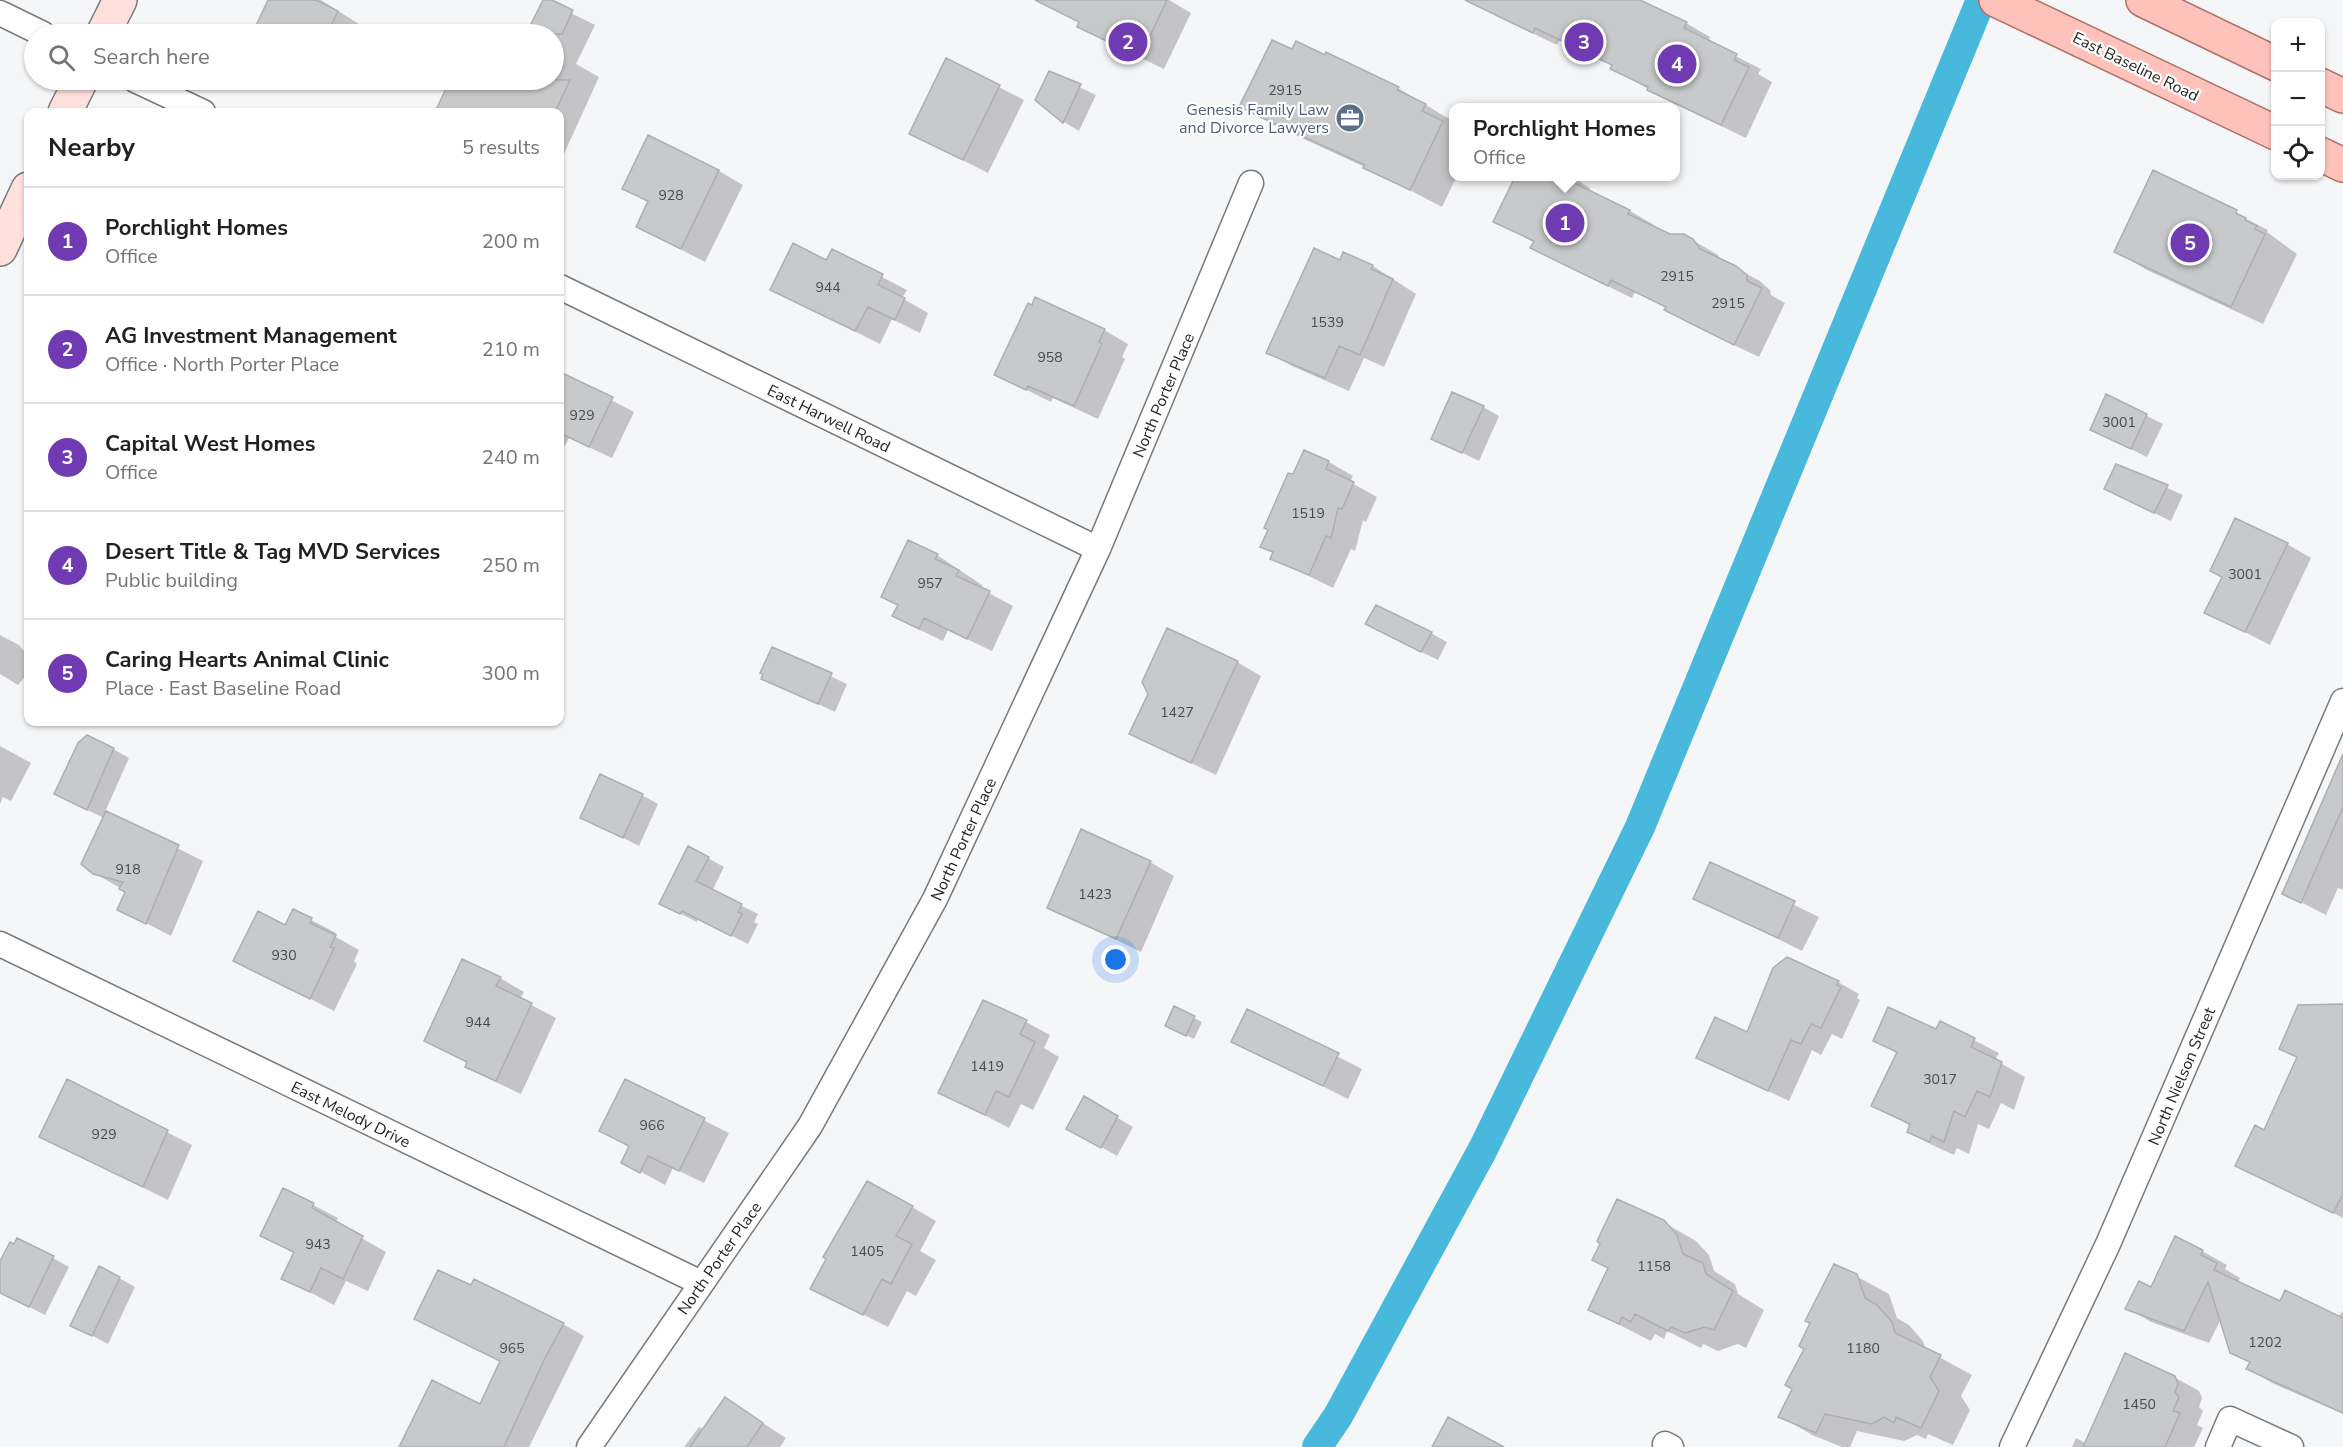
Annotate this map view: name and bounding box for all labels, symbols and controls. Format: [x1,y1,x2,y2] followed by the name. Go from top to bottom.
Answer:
[2271,18,2325,180] map controls
[2271,18,2325,72] button: +
[1108,20,1148,64] pin: 2
[1564,20,1604,64] pin: 3
[24,24,564,90] search box
[2069,27,2202,107] street label: East Baseline Road
[45,41,78,74] icon: search
[93,42,210,72] text: Search here
[1658,42,1696,86] pin: 4
[2271,72,2325,126] button: −
[1268,81,1302,100] house number: 2915
[1179,99,1330,139] place label: Genesis Family Law and Divorce Lawyers
[1334,102,1366,134] office icon: Genesis Family Law and Divorce Lawyers
[1449,103,1680,181] popup
[1473,114,1656,144] text: Porchlight Homes
[2271,126,2325,180] button: locate
[48,130,135,165] text: Nearby
[462,134,540,161] text: 5 results
[1473,144,1526,171] text: Office
[658,186,684,205] house number: 928
[1546,200,1584,246] pin: 1
[105,213,288,243] text: Porchlight Homes
[2170,220,2210,266] pin: 5
[62,228,74,255] text: 1
[482,228,540,255] text: 200 m
[105,243,158,270] text: Office
[1660,267,1694,286] house number: 2915
[815,278,841,297] house number: 944
[1711,294,1745,313] house number: 2915
[1310,313,1344,332] house number: 1539
[105,321,397,351] text: AG Investment Management
[1128,330,1200,461] street label: North Porter Place
[62,336,74,363] text: 2
[482,336,540,363] text: 210 m
[1037,348,1063,367] house number: 958
[105,351,339,378] text: Office · North Porter Place
[763,380,894,458] street label: East Harwell Road
[569,406,595,425] house number: 929
[2102,413,2136,432] house number: 3001
[105,429,316,459] text: Capital West Homes
[62,444,74,471] text: 3
[482,444,540,471] text: 240 m
[105,459,158,486] text: Office
[1291,504,1325,523] house number: 1519
[105,537,440,567] text: Desert Title & Tag MVD Services
[62,552,74,579] text: 4
[482,552,540,579] text: 250 m
[2228,565,2262,584] house number: 3001
[105,567,238,594] text: Public building
[917,574,943,593] house number: 957
[105,645,389,675] text: Caring Hearts Animal Clinic
[62,660,74,687] text: 5
[482,660,540,687] text: 300 m
[105,675,341,702] text: Place · East Baseline Road
[1160,703,1194,722] house number: 1427
[926,774,1002,905] street label: North Porter Place
[115,860,141,879] house number: 918
[1078,885,1112,904] house number: 1423
[1101,945,1130,974] your location
[271,946,297,965] house number: 930
[2143,1004,2221,1149] street label: North Nielson Street
[465,1013,491,1032] house number: 944
[970,1057,1004,1076] house number: 1419
[1923,1070,1957,1089] house number: 3017
[287,1076,414,1153] street label: East Melody Drive
[639,1116,665,1135] house number: 966
[91,1125,117,1144] house number: 929
[673,1198,767,1320] street label: North Porter Place
[305,1235,331,1254] house number: 943
[850,1242,884,1261] house number: 1405
[1637,1257,1671,1276] house number: 1158
[2248,1333,2282,1352] house number: 1202
[499,1339,525,1358] house number: 965
[1846,1339,1880,1358] house number: 1180
[2122,1395,2156,1414] house number: 1450

